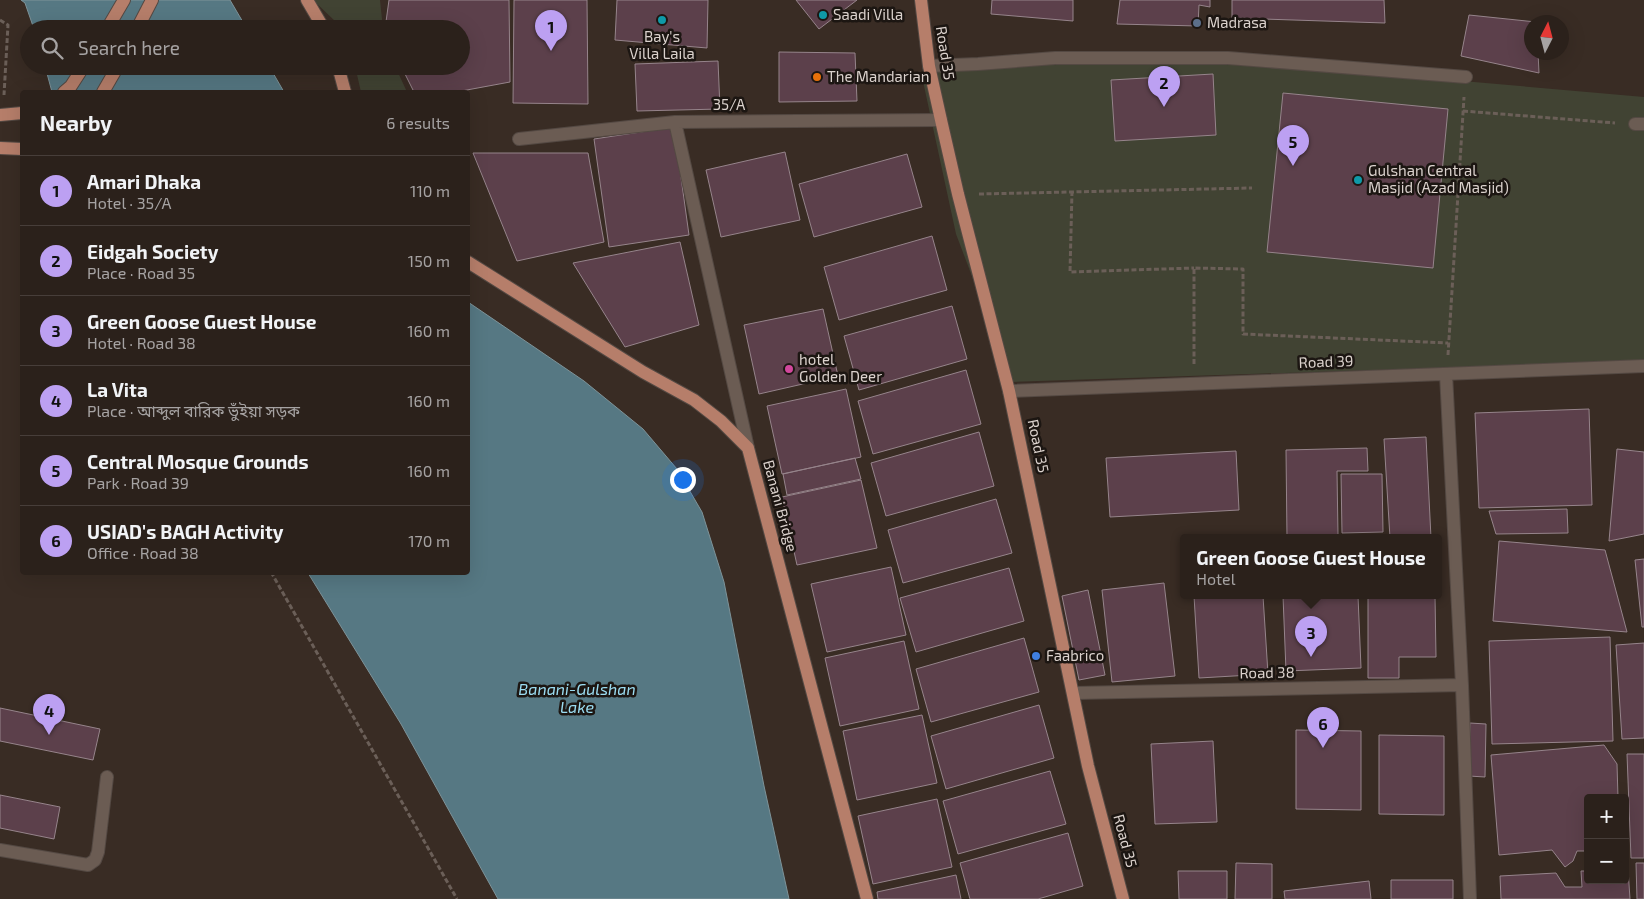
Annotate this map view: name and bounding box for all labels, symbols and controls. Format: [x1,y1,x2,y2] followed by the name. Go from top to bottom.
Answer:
[833,5,903,23] place label: Saadi Villa
[817,9,829,21] marker: Saadi Villa
[535,10,567,51] pin: 1
[1207,13,1267,31] place label: Madrasa
[656,14,668,26] marker: Bay's Villa Laila
[1524,15,1569,60] north arrow
[1191,17,1203,29] marker: Madrasa
[20,20,470,75] search box
[933,25,959,81] street label: Road 35
[629,27,695,62] place label: Bay's Villa Laila
[38,34,66,62] icon: search
[78,36,180,59] text: Search here
[1148,66,1180,107] pin: 2
[827,67,929,85] place label: The Mandarian
[811,71,823,83] marker: The Mandarian
[713,95,746,113] street label: 35/A
[40,110,112,135] text: Nearby
[386,113,450,132] text: 6 results
[1277,125,1309,166] pin: 5
[1368,161,1509,197] place label: Gulshan Central Masjid (Azad Masjid)
[87,170,201,193] text: Amari Dhaka
[1352,174,1364,186] marker: Gulshan Central Masjid (Azad Masjid)
[53,181,59,200] text: 1
[410,181,450,200] text: 110 m
[87,193,172,212] text: Hotel · 35/A
[87,240,218,263] text: Eidgah Society
[51,251,61,270] text: 2
[408,251,450,270] text: 150 m
[87,263,195,282] text: Place · Road 35
[87,310,317,333] text: Green Goose Guest House
[51,321,61,340] text: 3
[407,321,450,340] text: 160 m
[87,333,196,352] text: Hotel · Road 38
[799,350,882,385] place label: hotel Golden Deer
[1298,351,1354,371] street label: Road 39
[783,363,795,375] marker: hotel Golden Deer
[87,378,148,401] text: La Vita
[51,391,61,410] text: 4
[407,391,450,410] text: 160 m
[87,401,300,420] text: Place · আব্দুল বারিক ভুঁইয়া সড়ক
[1025,417,1053,474] street label: Road 35
[87,450,309,473] text: Central Mosque Grounds
[760,458,802,554] street label: Banani Bridge
[52,461,60,480] text: 5
[407,461,450,480] text: 160 m
[670,467,696,493] your location
[87,473,189,492] text: Park · Road 39
[87,520,284,543] text: USIAD's BAGH Activity
[51,531,61,550] text: 6
[408,531,450,550] text: 170 m
[1180,534,1442,599] popup
[87,543,199,562] text: Office · Road 38
[1196,546,1426,569] text: Green Goose Guest House
[1196,569,1235,588] text: Hotel
[1295,616,1327,657] pin: 3
[1046,646,1104,664] place label: Faabrico
[1030,650,1042,662] marker: Faabrico
[1239,663,1295,681] street label: Road 38
[518,679,636,716] water label: Banani-Gulshan Lake
[33,694,65,735] pin: 4
[1307,707,1339,748] pin: 6
[1584,794,1629,884] map controls
[1584,794,1629,839] button: +
[1110,812,1142,869] street label: Road 35
[1584,839,1629,884] button: −

